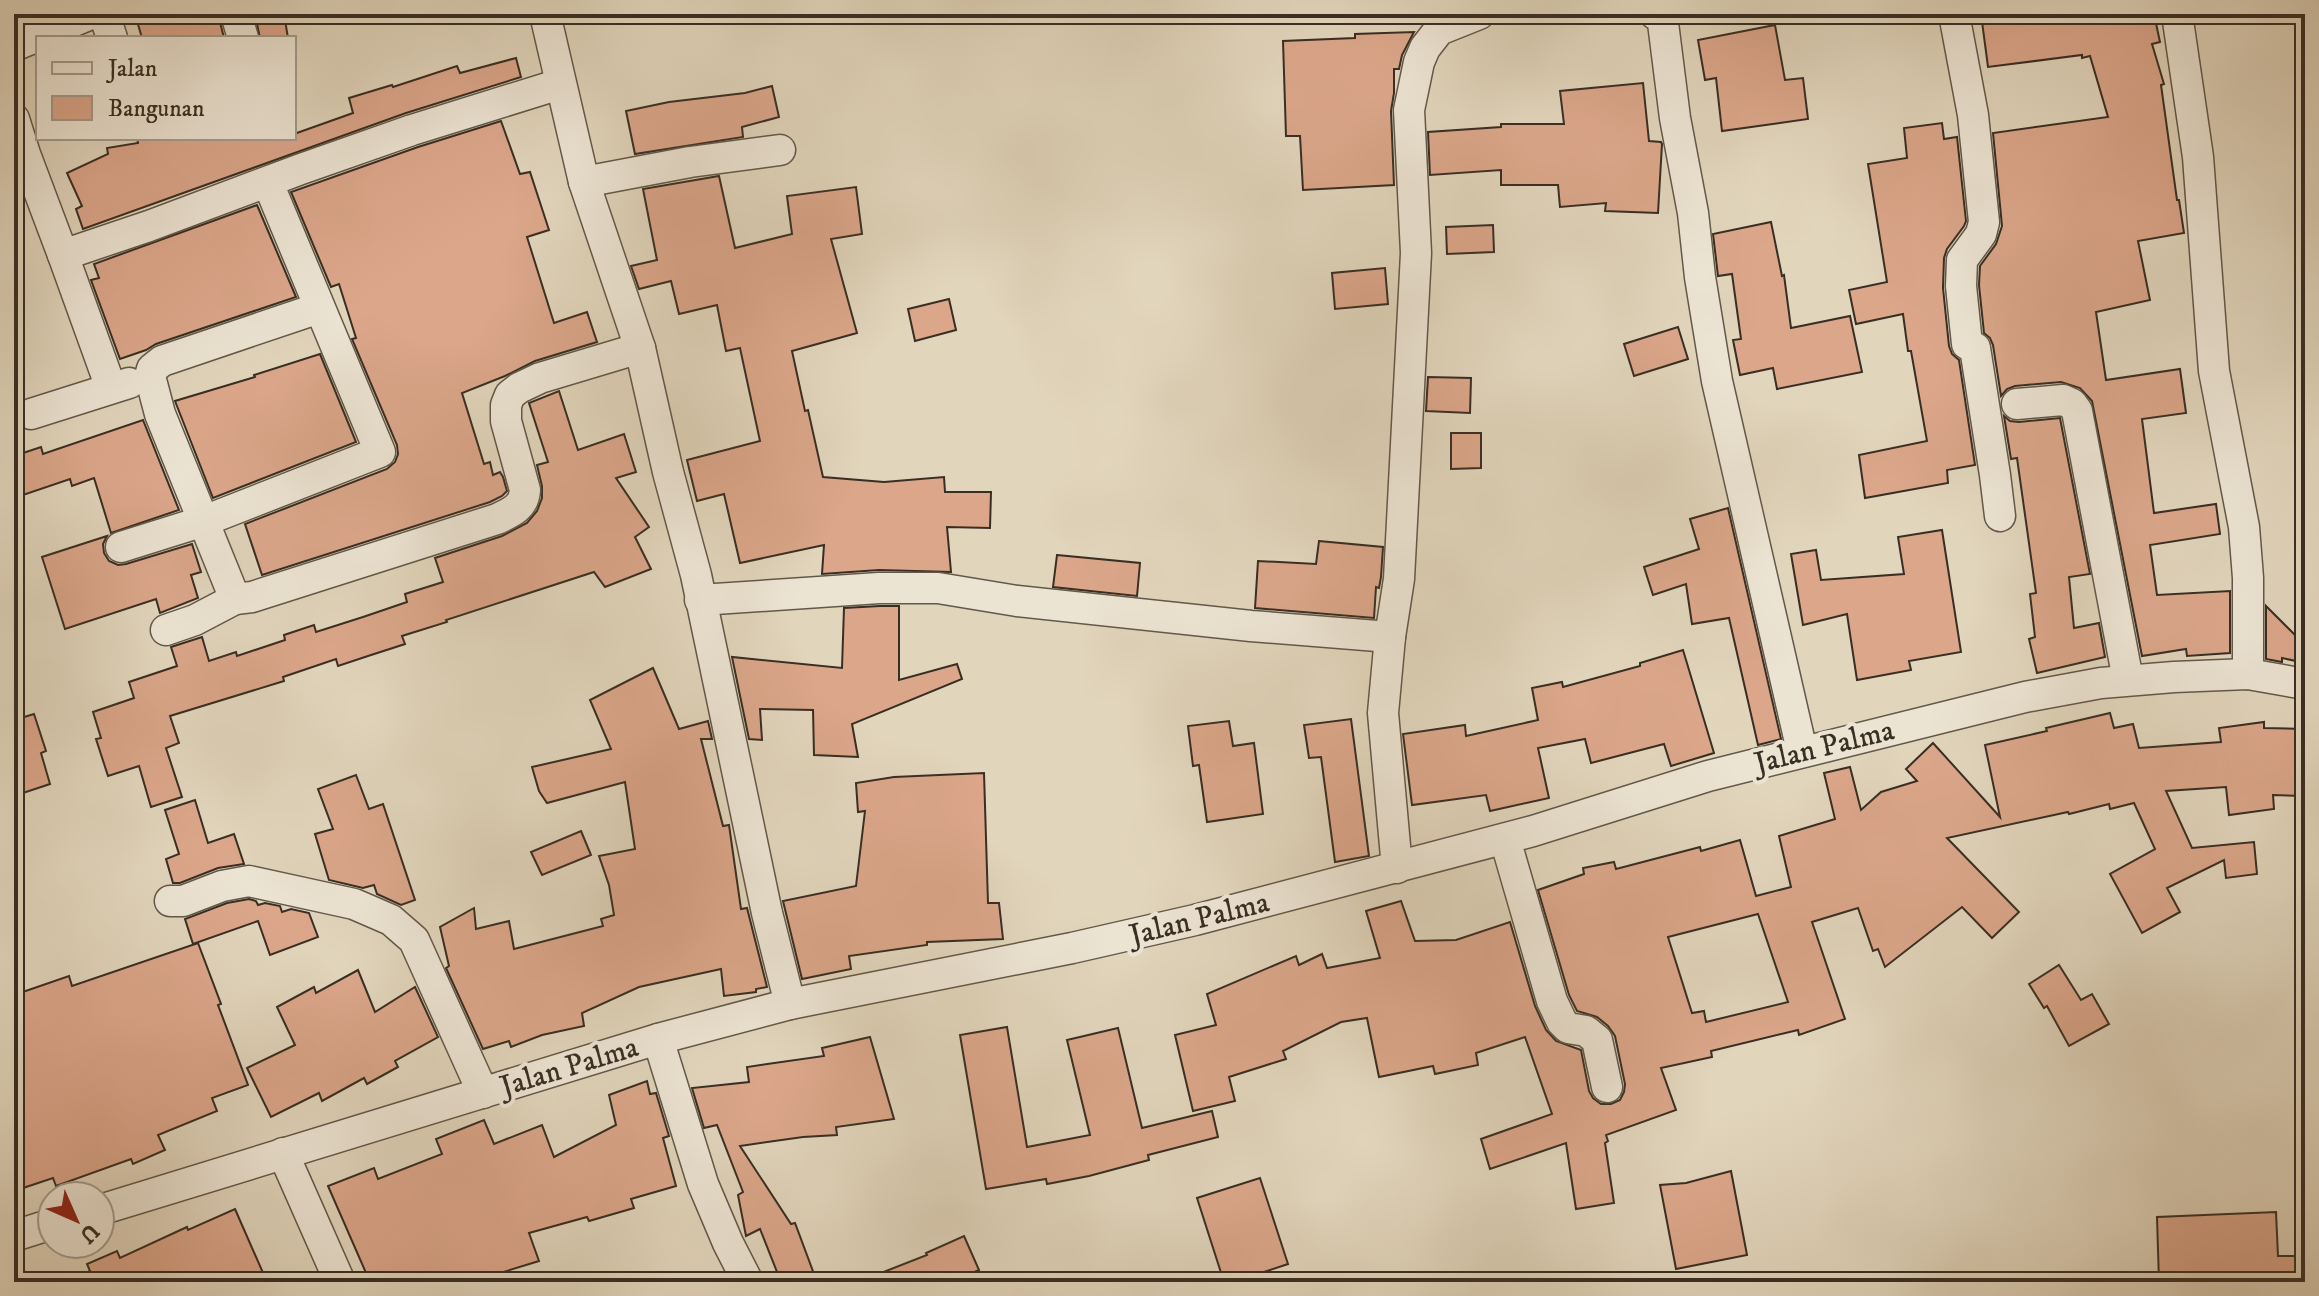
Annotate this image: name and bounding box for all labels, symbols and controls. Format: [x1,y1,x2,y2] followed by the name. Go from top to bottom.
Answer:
[36,36,296,140] legend
[106,54,158,84] text: Jalan
[108,94,205,124] text: Bangunan
[1748,712,1898,783] street label: Jalan Palma
[1123,884,1273,955] street label: Jalan Palma
[493,1029,643,1107] street label: Jalan Palma
[36,1180,116,1260] north arrow
[74,1218,105,1249] text: U

